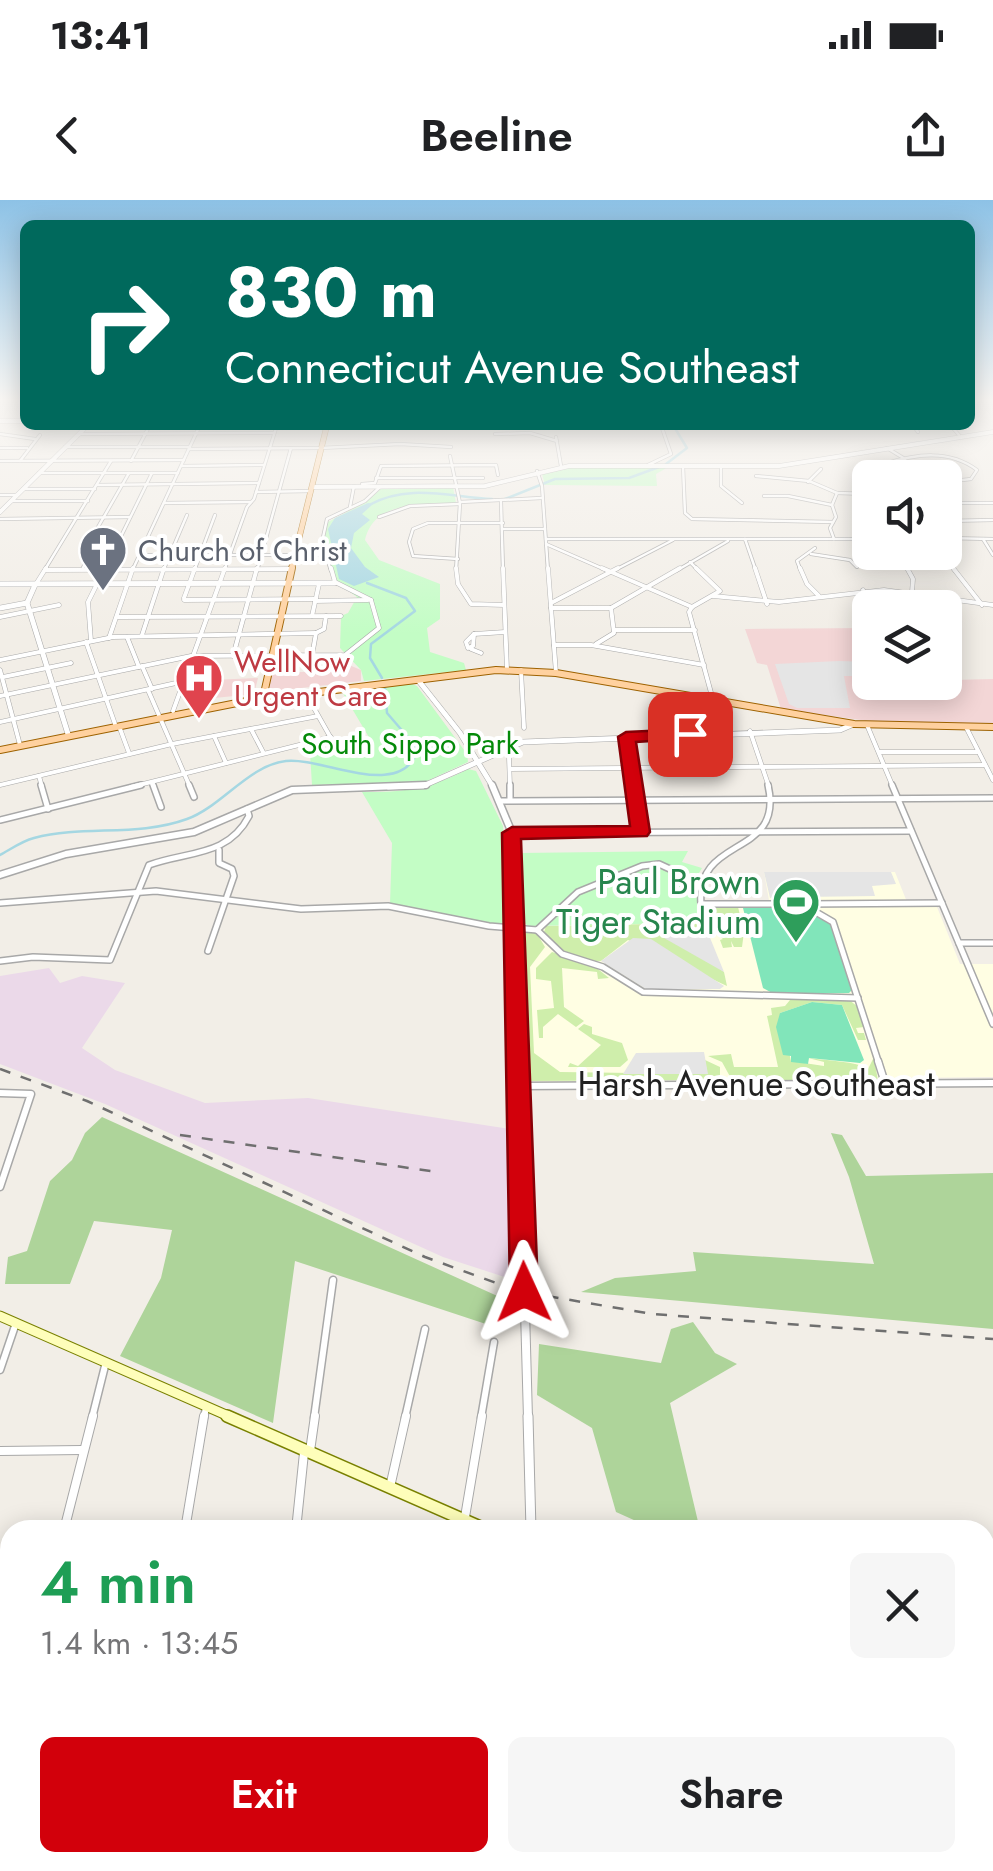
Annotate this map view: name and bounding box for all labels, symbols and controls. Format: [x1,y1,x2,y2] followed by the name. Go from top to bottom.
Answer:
[50,8,151,63] text: 13:41
[420,103,573,168] text: Beeline
[40,108,95,163] icon: back
[898,108,953,163] icon: share
[225,242,437,343] text: 830 m
[60,260,190,390] icon: right
[225,335,799,400] text: Connecticut Avenue Southeast
[852,460,962,700] map controls
[852,460,962,570] button: sound
[77,524,129,592] church icon: Church of Christ
[138,529,347,572] place label: Church of Christ
[852,590,962,700] button: layers
[234,640,387,717] place label: WellNow Urgent Care
[173,652,225,720] hospital icon: WellNow Urgent Care
[648,692,733,777] pin
[663,707,718,762] icon: arrive
[301,722,520,765] park label: South Sippo Park
[556,857,761,947] place label: Paul Brown Tiger Stadium
[770,876,822,944] sports icon: Paul Brown Tiger Stadium
[577,1059,935,1109] street label: Harsh Avenue Southeast
[472,1240,576,1344] position arrow
[40,1539,196,1626] text: 4 min
[850,1553,955,1658] button: close
[40,1620,238,1666] text: 1.4 km · 13:45
[40,1737,488,1852] button: Exit
[508,1737,955,1852] button: Share

